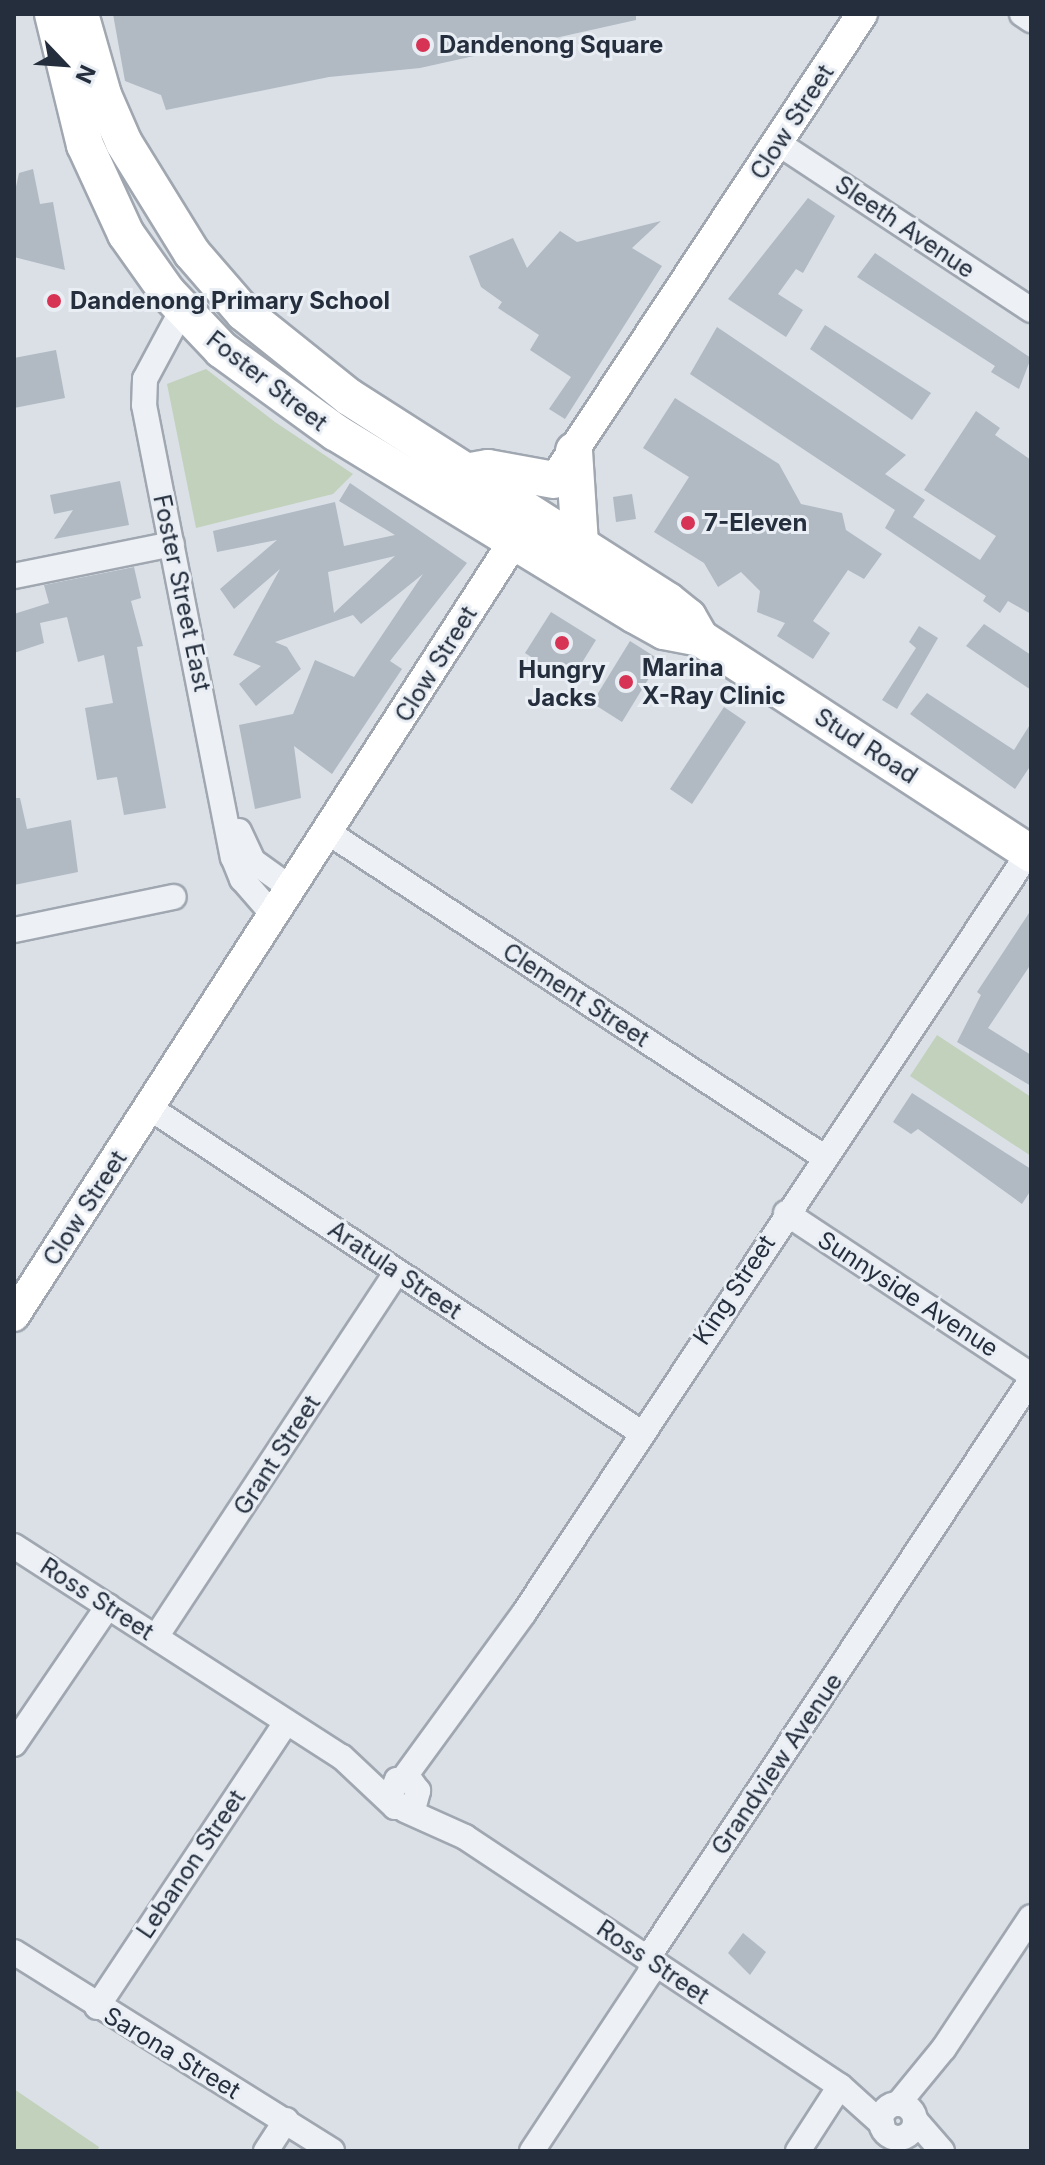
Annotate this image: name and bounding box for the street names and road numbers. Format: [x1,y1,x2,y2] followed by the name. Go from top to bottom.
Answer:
[744,59,840,185] street label: Clow Street
[830,170,980,284] street label: Sleeth Avenue
[201,325,333,437] street label: Foster Street
[147,492,217,694] street label: Foster Street East
[389,601,483,727] street label: Clow Street
[809,702,923,790] street label: Stud Road
[497,937,655,1053] street label: Clement Street
[37,1145,133,1271] street label: Clow Street
[323,1215,467,1325] street label: Aratula Street
[812,1225,1004,1363] street label: Sunnyside Avenue
[687,1230,781,1350] street label: King Street
[228,1390,326,1520] street label: Grant Street
[35,1552,159,1646] street label: Ross Street
[706,1668,848,1860] street label: Grandview Avenue
[131,1784,251,1944] street label: Lebanon Street
[591,1914,715,2010] street label: Ross Street
[99,2001,245,2105] street label: Sarona Street

